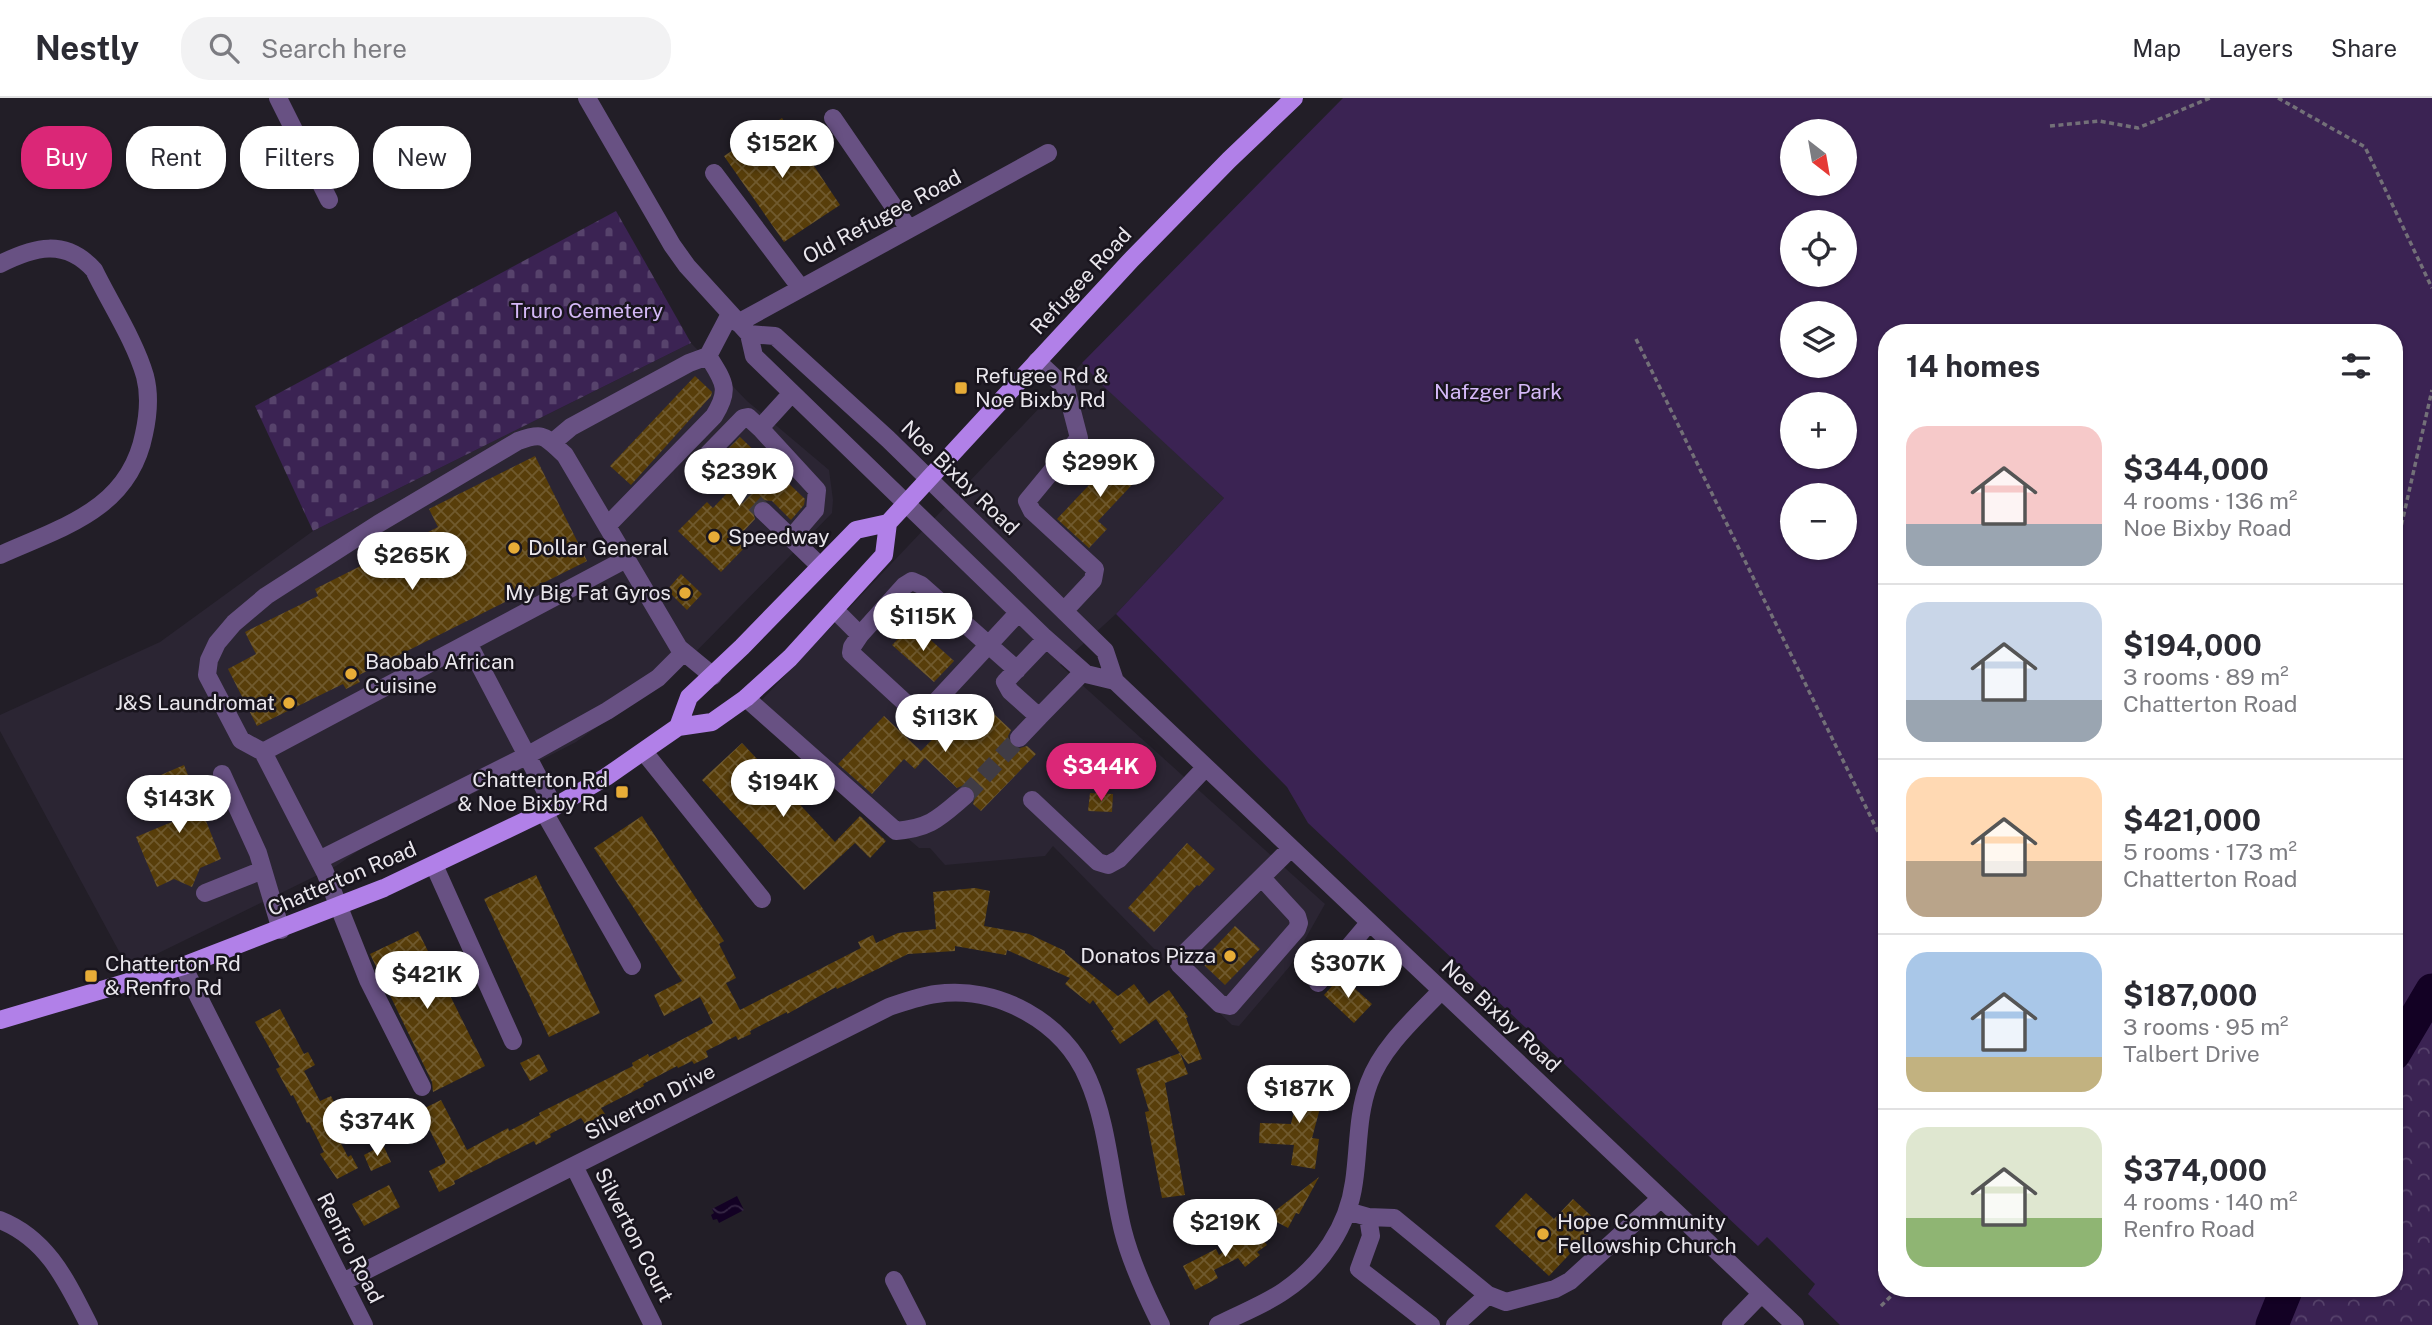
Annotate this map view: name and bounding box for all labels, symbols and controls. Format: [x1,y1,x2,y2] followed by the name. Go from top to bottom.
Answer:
[181,17,671,80] search box
[35,29,139,67] text: Nestly
[205,29,243,67] icon: search
[261,33,407,64] text: Search here
[2132,34,2181,62] text: Map
[2219,34,2293,62] text: Layers
[2331,34,2397,62] text: Share
[1780,119,1857,196] north arrow
[1780,119,1857,560] map controls
[733,120,831,180] pin: $152K
[21,126,112,189] chip: Buy
[126,126,226,189] chip: Rent
[240,126,359,189] chip: Filters
[373,126,471,189] chip: New
[746,129,818,156] text: $152K
[798,164,965,269] street label: Old Refugee Road
[1780,210,1857,287] button: locate
[1025,222,1137,339] street label: Refugee Road
[511,298,663,323] park label: Truro Cemetery
[1780,301,1857,378] button: layers
[2337,347,2375,385] icon: filters
[1906,348,2040,384] text: 14 homes
[975,363,1109,412] place label: Refugee Rd & Noe Bixby Rd
[1434,379,1562,404] park label: Nafzger Park
[953,380,969,396] marker: Refugee Rd & Noe Bixby Rd
[1780,392,1857,469] button: +
[896,415,1024,540] street label: Noe Bixby Road
[1051,440,1149,499] pin: $299K
[690,448,788,508] pin: $239K
[1062,448,1139,475] text: $299K
[2123,451,2269,487] text: $344,000
[1962,454,2046,538] icon: home
[700,457,778,484] text: $239K
[1780,483,1857,560] button: −
[2123,487,2297,514] text: 4 rooms · 136 m²
[2123,514,2292,541] text: Noe Bixby Road
[728,524,830,549] place label: Speedway
[706,529,722,545] marker: Speedway
[363,532,461,592] pin: $265K
[528,535,669,560] place label: Dollar General
[506,540,522,556] marker: Dollar General
[373,541,451,568] text: $265K
[505,580,671,605] place label: My Big Fat Gyros
[677,585,693,601] marker: My Big Fat Gyros
[874,594,972,653] pin: $115K
[889,602,957,629] text: $115K
[2123,627,2262,663] text: $194,000
[1962,630,2046,714] icon: home
[365,649,515,698] place label: Baobab African Cuisine
[2123,663,2289,690] text: 3 rooms · 89 m²
[343,666,359,682] marker: Baobab African Cuisine
[115,690,275,715] place label: J&S Laundromat
[2123,690,2297,717] text: Chatterton Road
[896,694,994,754] pin: $113K
[281,695,297,711] marker: J&S Laundromat
[911,703,979,730] text: $113K
[1052,744,1150,803] pin: $344K
[1062,752,1140,779] text: $344K
[734,760,832,819] pin: $194K
[457,767,608,816] place label: Chatterton Rd & Noe Bixby Rd
[747,768,819,795] text: $194K
[130,776,228,835] pin: $143K
[143,784,215,811] text: $143K
[614,784,630,800] marker: Chatterton Rd & Noe Bixby Rd
[2123,802,2261,838] text: $421,000
[1962,805,2046,889] icon: home
[264,836,420,921] street label: Chatterton Road
[2123,838,2297,865] text: 5 rooms · 173 m²
[2123,865,2297,892] text: Chatterton Road
[1299,940,1397,1000] pin: $307K
[1080,943,1216,968] place label: Donatos Pizza
[1222,948,1238,964] marker: Donatos Pizza
[1310,949,1386,976] text: $307K
[105,951,241,1000] place label: Chatterton Rd & Renfro Rd
[378,951,476,1011] pin: $421K
[1437,954,1566,1077] street label: Noe Bixby Road
[391,960,463,987] text: $421K
[83,968,99,984] marker: Chatterton Rd & Renfro Rd
[2123,977,2257,1013] text: $187,000
[1962,980,2046,1064] icon: home
[2123,1013,2289,1040] text: 3 rooms · 95 m²
[2123,1040,2260,1067] text: Talbert Drive
[580,1058,719,1145] street label: Silverton Drive
[1250,1066,1348,1125] pin: $187K
[1263,1074,1335,1101] text: $187K
[328,1098,426,1158] pin: $374K
[339,1107,415,1134] text: $374K
[2123,1152,2267,1188] text: $374,000
[1962,1155,2046,1239] icon: home
[590,1164,679,1306] street label: Silverton Court
[312,1188,389,1307] street label: Renfro Road
[2123,1188,2297,1215] text: 4 rooms · 140 m²
[1176,1200,1274,1259] pin: $219K
[1189,1208,1261,1235] text: $219K
[1557,1209,1737,1258] place label: Hope Community Fellowship Church
[2123,1215,2255,1242] text: Renfro Road
[1535,1226,1551,1242] marker: Hope Community Fellowship Church

